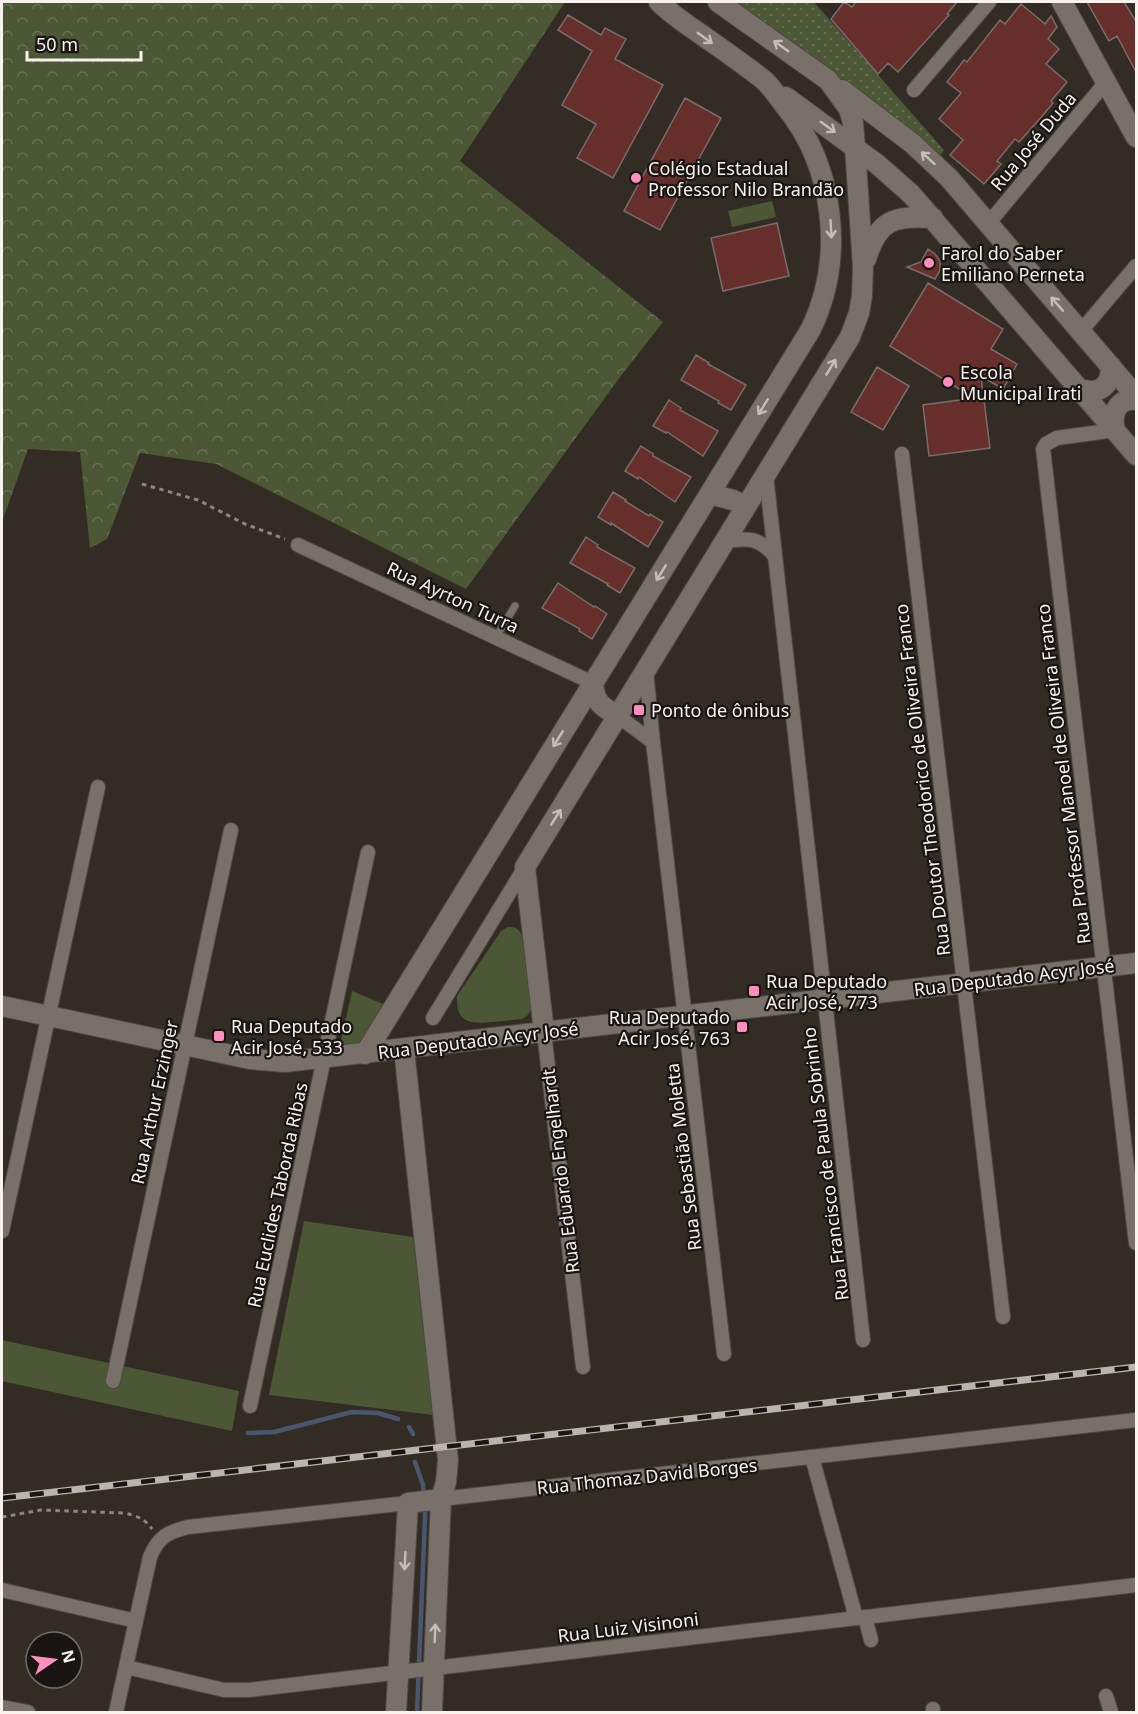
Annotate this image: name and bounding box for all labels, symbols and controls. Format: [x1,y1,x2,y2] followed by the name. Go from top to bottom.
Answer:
[27,24,141,62] scale bar
[697,31,713,44] one-way arrow
[36,32,78,56] text: 50 m
[773,40,789,52] one-way arrow
[985,87,1081,195] street label: Rua José Duda
[819,121,835,133] one-way arrow
[921,151,936,165] one-way arrow
[648,156,844,201] place label: Colégio Estadual Professor Nilo Brandão
[629,171,643,185] marker: Colégio Estadual Professor Nilo Brandão
[825,218,836,238] one-way arrow
[941,241,1085,286] place label: Farol do Saber Emiliano Perneta
[922,256,936,270] marker: Farol do Saber Emiliano Perneta
[1050,297,1064,312] one-way arrow
[826,359,838,376] one-way arrow
[960,360,1081,405] place label: Escola Municipal Irati
[941,375,955,389] marker: Escola Municipal Irati
[757,398,769,415] one-way arrow
[383,556,523,638] street label: Rua Ayrton Turra
[654,564,666,581] one-way arrow
[1030,602,1096,946] street label: Rua Professor Manoel de Oliveira Franco
[888,603,956,957] street label: Rua Doutor Theodorico de Oliveira Franco
[651,698,789,722] place label: Ponto de ônibus
[632,703,646,717] marker: Ponto de ônibus
[552,730,564,747] one-way arrow
[550,809,562,826] one-way arrow
[912,953,1116,1001] street label: Rua Deputado Acyr José
[766,969,887,1014] place label: Rua Deputado Acir José, 773
[747,984,761,998] marker: Rua Deputado Acir José, 773
[609,1005,730,1050] place label: Rua Deputado Acir José, 763
[231,1014,352,1059] place label: Rua Deputado Acir José, 533
[376,1016,580,1064] street label: Rua Deputado Acyr José
[125,1017,183,1186] street label: Rua Arthur Erzinger
[735,1020,749,1034] marker: Rua Deputado Acir José, 763
[796,1026,854,1302] street label: Rua Francisco de Paula Sobrinho
[212,1029,226,1043] marker: Rua Deputado Acir José, 533
[660,1062,706,1252] street label: Rua Sebastião Moletta
[535,1067,584,1275] street label: Rua Eduardo Engelhardt
[241,1080,313,1310] street label: Rua Euclides Taborda Ribas
[536,1452,758,1500] street label: Rua Thomaz David Borges
[399,1551,410,1570] one-way arrow
[556,1606,700,1648] street label: Rua Luiz Visinoni
[430,1624,441,1644] one-way arrow
[24,1630,84,1690] north arrow
[56,1647,81,1665] text: N

